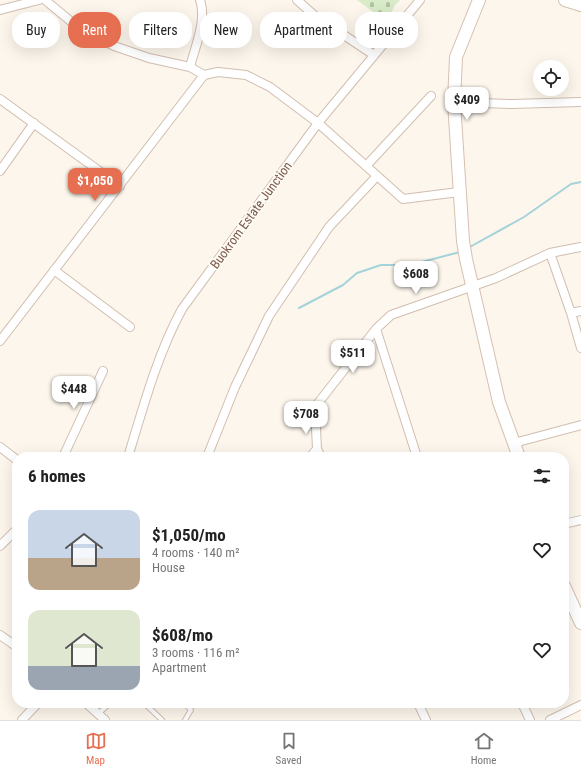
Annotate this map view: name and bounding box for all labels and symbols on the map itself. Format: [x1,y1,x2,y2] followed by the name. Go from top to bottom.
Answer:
[443,87,491,121] pin: $409
[207,158,295,272] street label: Buokrom Estate Junction
[62,168,128,202] pin: $1,050
[392,261,440,295] pin: $608
[329,340,377,374] pin: $511
[50,376,98,410] pin: $448
[282,401,330,435] pin: $708

